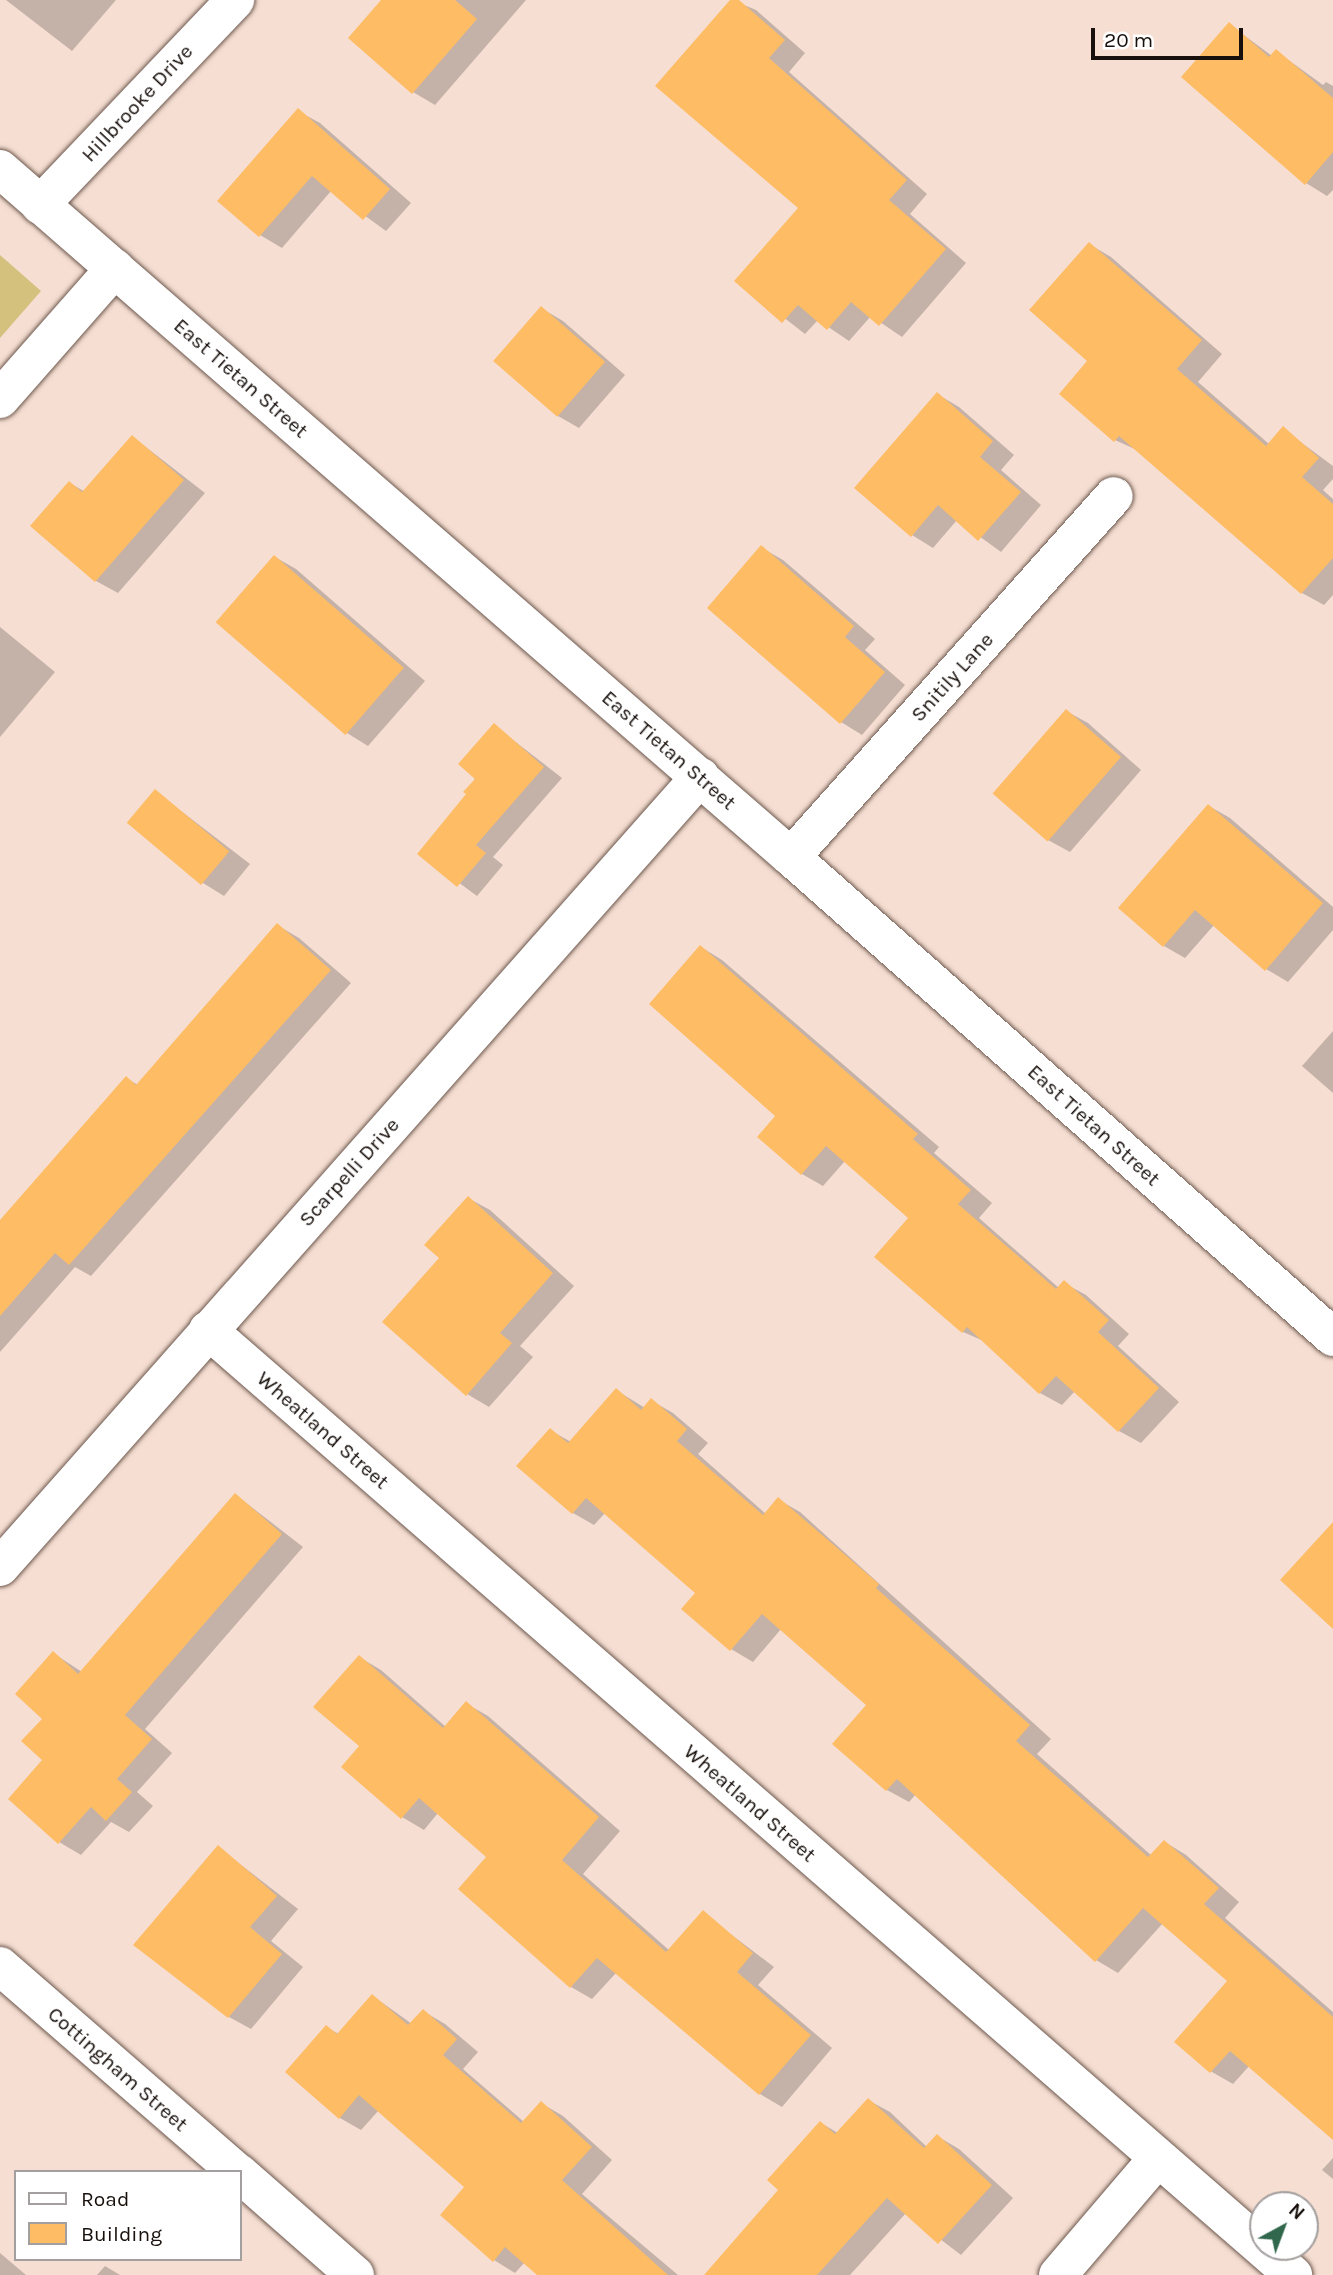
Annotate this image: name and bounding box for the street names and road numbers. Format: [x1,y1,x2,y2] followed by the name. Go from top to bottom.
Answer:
[76,39,198,167] street label: Hillbrooke Drive
[169,313,313,443] street label: East Tietan Street
[905,627,999,727] street label: Snitily Lane
[597,685,741,815] street label: East Tietan Street
[1023,1059,1165,1191] street label: East Tietan Street
[294,1112,404,1232] street label: Scarpelli Drive
[252,1366,394,1494] street label: Wheatland Street
[679,1739,821,1867] street label: Wheatland Street
[43,2001,193,2137] street label: Cottingham Street

